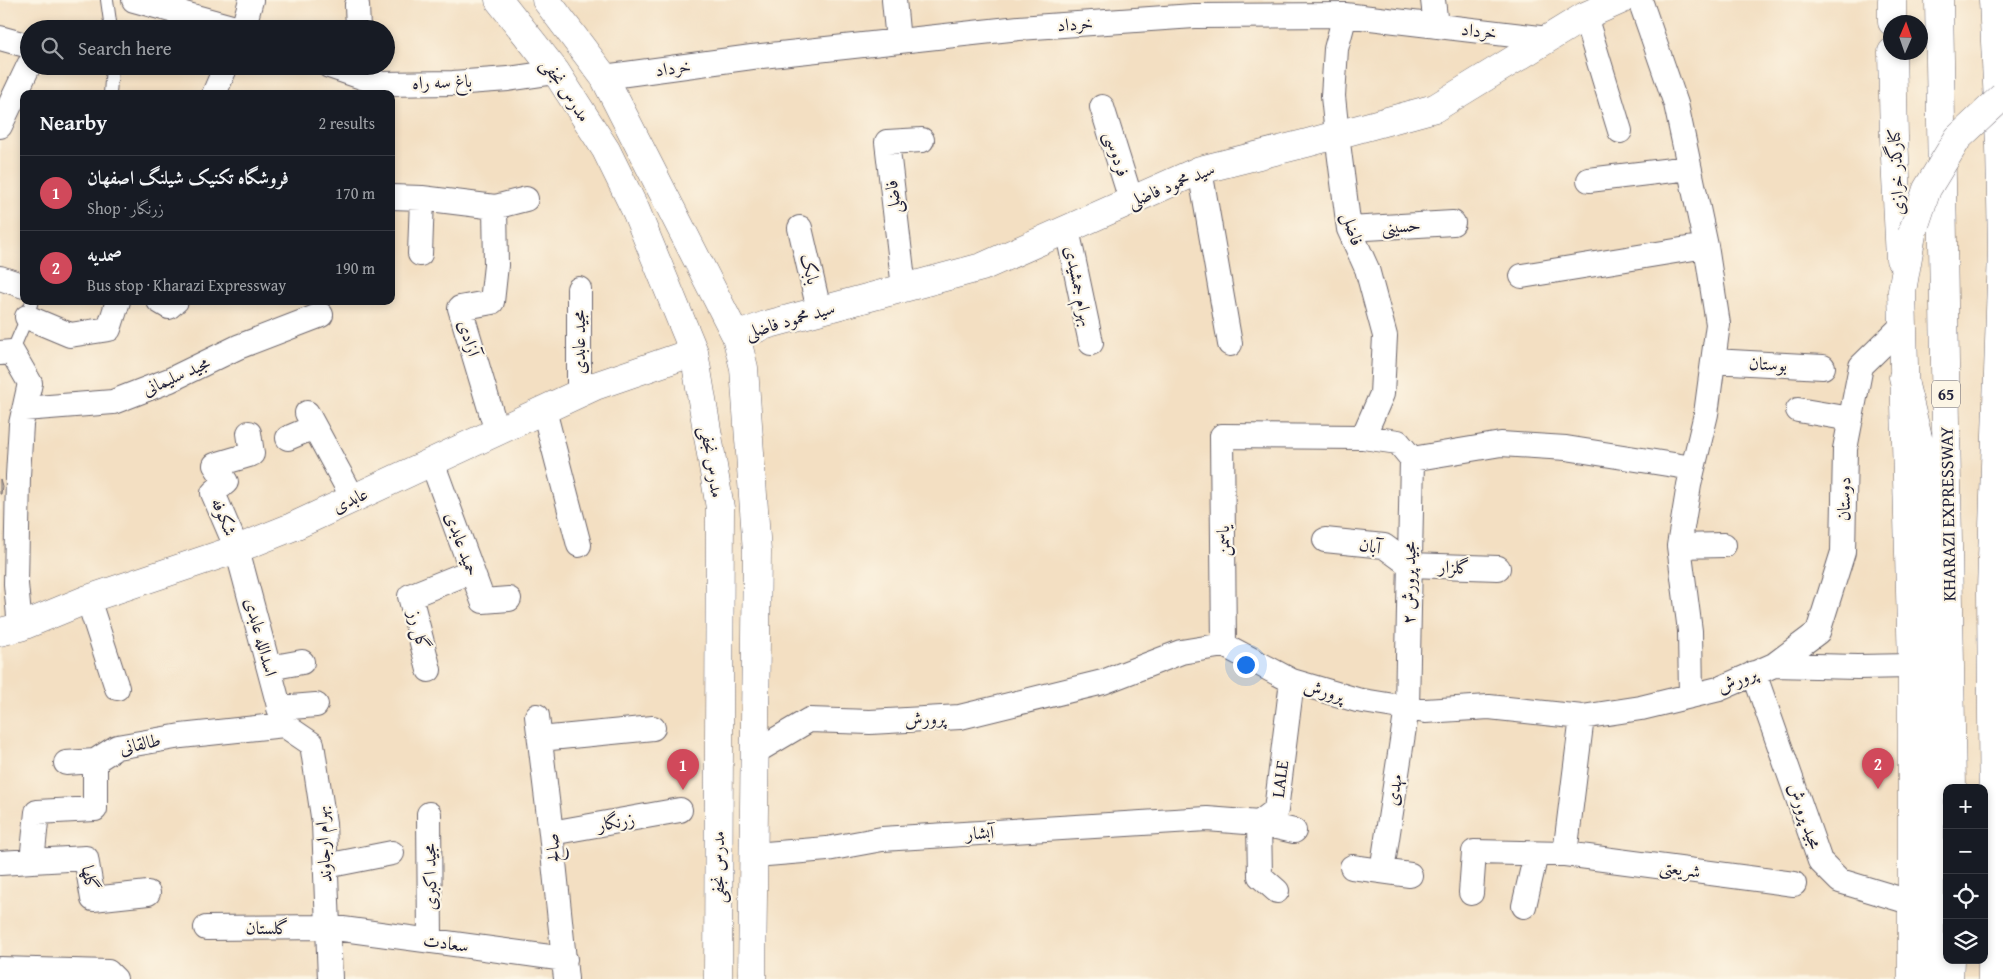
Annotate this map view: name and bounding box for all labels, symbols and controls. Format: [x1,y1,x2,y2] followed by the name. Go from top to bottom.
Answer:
[1056,9,1094,38] street label: خرداد
[1460,15,1499,46] street label: خرداد
[1883,15,1928,60] north arrow
[20,20,395,75] search box
[38,34,66,62] icon: search
[78,34,172,62] text: Search here
[535,52,598,127] street label: مدرس نجفی
[653,52,693,83] street label: خرداد
[412,67,472,98] street label: باغ سه راه
[40,107,107,138] text: Nearby
[318,111,375,135] text: 2 results
[1098,128,1137,180] street label: فردوسی
[1880,128,1911,216] street label: کنارگذر خرازی
[1123,155,1219,214] street label: سید محمود فاضلی
[87,163,289,191] text: فروشگاه تکنیک شیلنگ اصفهان
[877,179,908,216] street label: فاضلی
[52,181,60,205] text: 1
[335,181,375,205] text: 170 m
[87,196,164,220] text: Shop · زرنگار
[1336,209,1371,249] street label: فاضل
[1380,211,1422,240] street label: حسینی
[87,240,122,268] text: صمدیه
[1055,243,1101,329] street label: بهرام جمشیدی
[794,250,827,287] street label: بابک
[52,256,60,280] text: 2
[335,256,375,280] text: 190 m
[87,273,286,297] text: Bus stop · Kharazi Expressway
[742,294,838,345] street label: سید محمود فاضلی
[565,310,592,374] street label: مجید عابدی
[451,316,488,361] street label: آزادی
[138,349,214,402] street label: مجید سلیمانی
[1748,349,1788,378] street label: بوستان
[1932,380,1960,408] road number: 65
[694,424,731,500] street label: مدرس نجفی
[1932,426,1963,602] street label: KHARAZI EXPRESSWAY
[1830,477,1857,521] street label: دوستان
[327,480,372,520] street label: عابدی
[205,494,244,540] street label: شکوفه
[438,508,487,580] street label: حمید عابدی
[1209,524,1236,557] street label: یاسمن
[1357,530,1385,561] street label: آبان
[1394,541,1423,625] street label: مجید پرورش ۲
[1436,552,1470,581] street label: گلزار
[238,595,285,679] street label: اسدالله عابدی
[401,605,437,652] street label: گل رز
[1233,652,1259,678] your location
[1713,659,1762,700] street label: پرورش
[1301,672,1349,710] street label: پرورش
[904,704,948,733] street label: پرورش
[117,726,163,761] street label: طالقانی
[1862,748,1894,789] pin: 2
[667,749,699,790] pin: 1
[1264,759,1295,799] street label: LALE
[1378,772,1409,808] street label: مهدی
[1782,779,1829,853] street label: مجید پرورش
[1943,784,1988,964] map controls
[1943,784,1988,829] button: +
[306,805,342,883] street label: بهرام ارجاوند
[593,805,637,838] street label: زرنگار
[963,818,997,847] street label: آبشار
[1943,829,1988,874] button: −
[704,831,731,903] street label: مدرس نجفی
[538,832,570,864] street label: صالح
[415,843,444,911] street label: مجید اکبری
[1658,852,1702,885] street label: شریعتی
[75,863,106,893] street label: گلها
[1943,874,1988,919] button: locate
[245,914,289,941] street label: گلستان
[1943,919,1988,964] button: layers
[422,926,471,959] street label: سعادت

